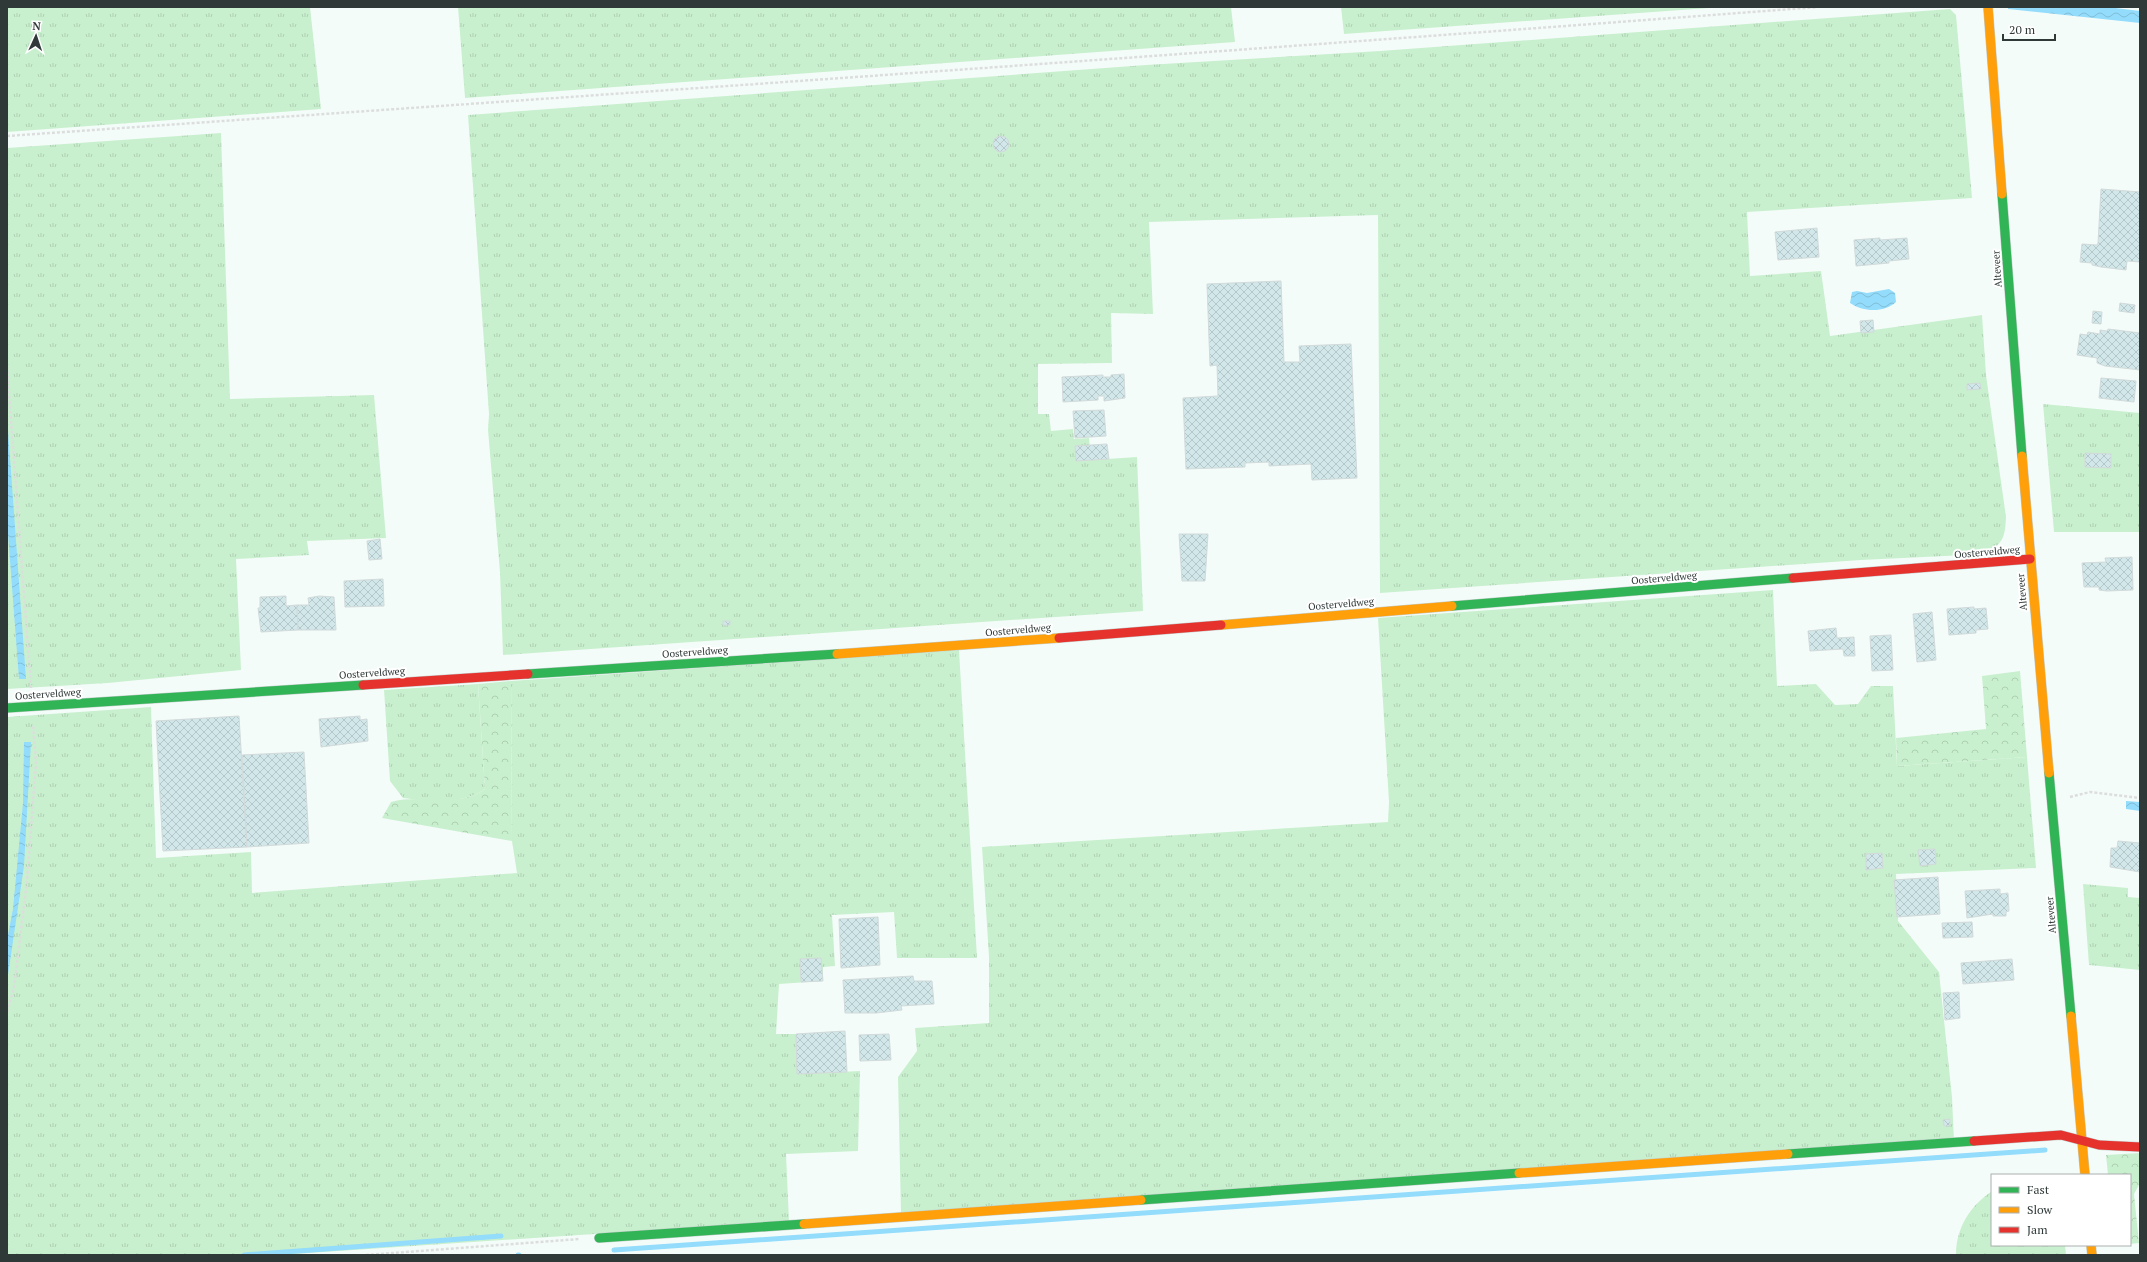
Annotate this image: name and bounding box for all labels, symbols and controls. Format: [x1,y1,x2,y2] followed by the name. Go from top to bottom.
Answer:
[16,16,56,56] north arrow
[2003,16,2055,42] scale bar
[32,19,42,33] text: N
[2009,22,2036,37] text: 20 m
[1989,250,2005,288] street label: Alteveer
[1954,543,2021,561] street label: Oosterveldweg
[1631,569,1698,587] street label: Oosterveldweg
[2014,573,2030,611] street label: Alteveer
[1308,595,1375,613] street label: Oosterveldweg
[985,621,1052,639] street label: Oosterveldweg
[662,643,729,661] street label: Oosterveldweg
[339,664,406,682] street label: Oosterveldweg
[15,685,82,703] street label: Oosterveldweg
[2043,896,2059,934] street label: Alteveer
[1991,1174,2131,1246] legend
[2027,1182,2050,1197] text: Fast
[2027,1202,2053,1217] text: Slow
[2027,1222,2048,1237] text: Jam

